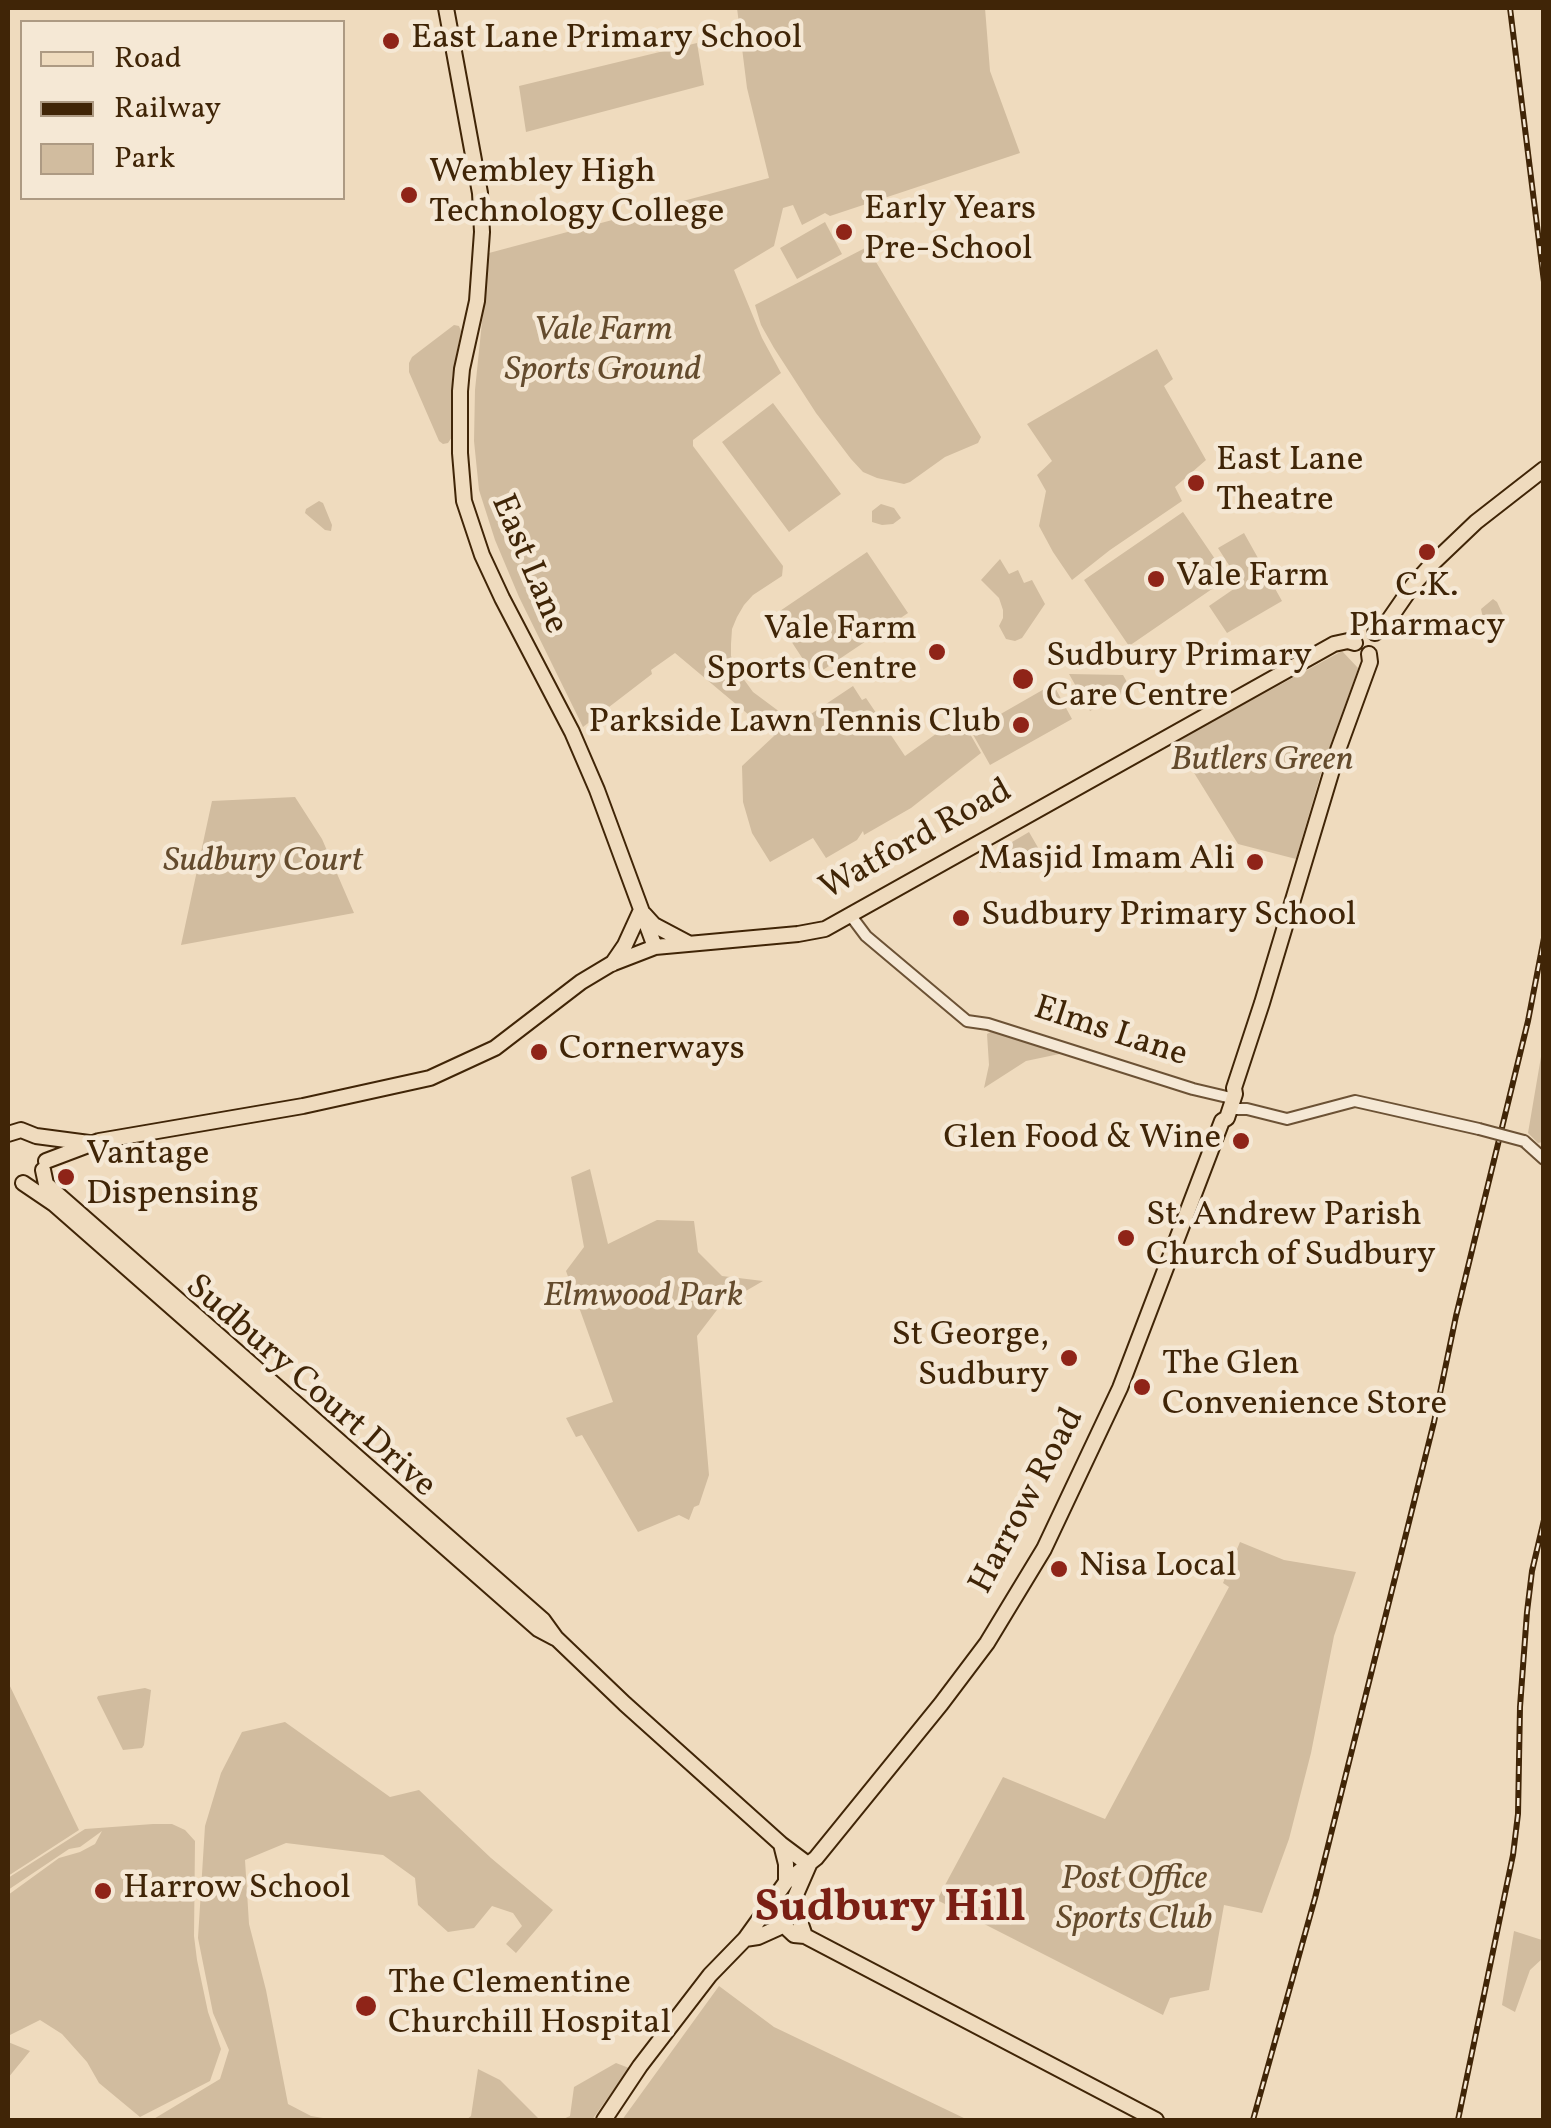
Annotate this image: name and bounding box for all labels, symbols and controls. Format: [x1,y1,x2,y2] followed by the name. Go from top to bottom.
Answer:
[20,20,345,200] legend
[411,20,802,62] place label: East Lane Primary School
[380,30,402,52] marker: East Lane Primary School
[114,38,182,80] text: Road
[114,88,221,130] text: Railway
[114,138,175,180] text: Park
[429,154,724,236] place label: Wembley High Technology College
[398,184,420,206] marker: Wembley High Technology College
[864,191,1036,273] place label: Early Years Pre-School
[833,221,855,243] marker: Early Years Pre-School
[505,312,701,394] park label: Vale Farm Sports Ground
[1216,442,1363,524] place label: East Lane Theatre
[1185,472,1207,494] marker: East Lane Theatre
[479,489,575,641] street label: East Lane
[1416,541,1438,563] marker: C.K. Pharmacy
[1176,558,1329,600] place label: Vale Farm
[1145,568,1167,590] marker: Vale Farm
[1349,568,1505,650] place label: C.K. Pharmacy
[706,611,917,693] place label: Vale Farm Sports Centre
[1046,638,1312,720] place label: Sudbury Primary Care Centre
[926,641,948,663] marker: Vale Farm Sports Centre
[1010,666,1036,692] marker: Sudbury Primary Care Centre
[589,704,1001,746] place label: Parkside Lawn Tennis Club
[1010,714,1032,736] marker: Parkside Lawn Tennis Club
[1170,742,1354,784] park label: Butlers Green
[814,772,1020,912] street label: Watford Road
[978,841,1235,883] place label: Masjid Imam Ali
[163,843,363,885] park label: Sudbury Court
[1244,851,1266,873] marker: Masjid Imam Ali
[981,897,1356,939] place label: Sudbury Primary School
[950,907,972,929] marker: Sudbury Primary School
[1028,989,1192,1079] street label: Elms Lane
[559,1031,745,1073] place label: Cornerways
[528,1041,550,1063] marker: Cornerways
[944,1120,1221,1162] place label: Glen Food & Wine
[1230,1130,1252,1152] marker: Glen Food & Wine
[86,1136,259,1218] place label: Vantage Dispensing
[55,1166,77,1188] marker: Vantage Dispensing
[1146,1197,1436,1279] place label: St. Andrew Parish Church of Sudbury
[1115,1227,1137,1249] marker: St. Andrew Parish Church of Sudbury
[175,1268,443,1508] street label: Sudbury Court Drive
[543,1278,743,1320] park label: Elmwood Park
[891,1317,1049,1399] place label: St George, Sudbury
[1162,1346,1447,1428] place label: The Glen Convenience Store
[1058,1347,1080,1369] marker: St George, Sudbury
[1131,1376,1153,1398] marker: The Glen Convenience Store
[962,1402,1096,1602] street label: Harrow Road
[1079,1548,1237,1590] place label: Nisa Local
[1048,1558,1070,1580] marker: Nisa Local
[1056,1861,1212,1943] park label: Post Office Sports Club
[123,1870,351,1912] place label: Harrow School
[92,1880,114,1902] marker: Harrow School
[754,1885,1026,1939] district label: Sudbury Hill
[388,1965,671,2047] place label: The Clementine Churchill Hospital
[353,1993,379,2019] marker: The Clementine Churchill Hospital

